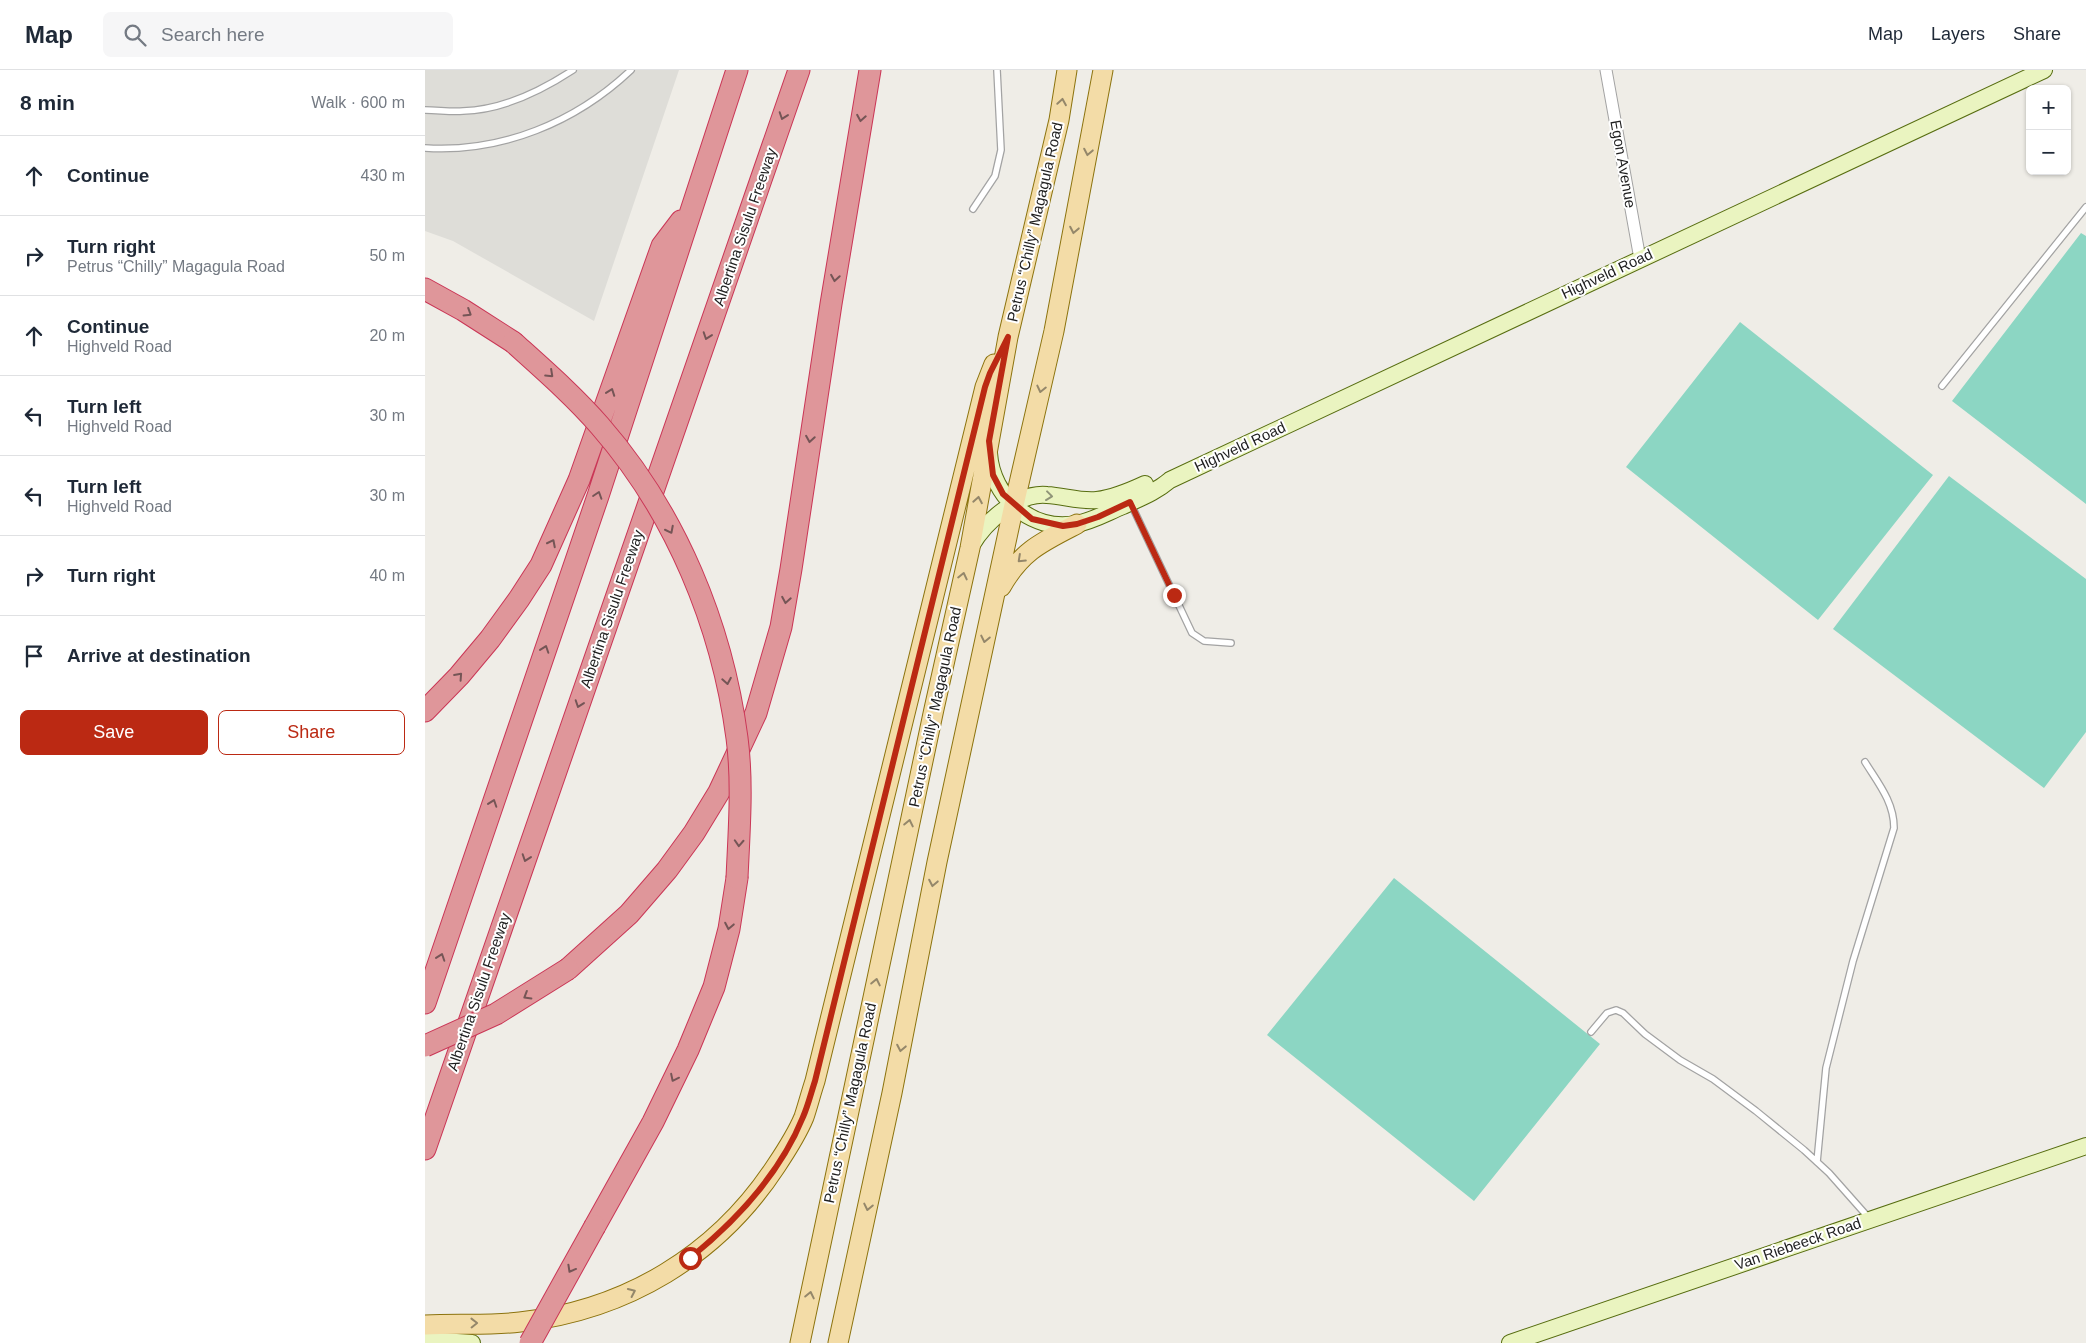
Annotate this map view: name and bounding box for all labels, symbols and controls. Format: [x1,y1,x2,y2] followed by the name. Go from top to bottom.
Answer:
[103,12,453,57] search box
[25,21,73,48] text: Map
[121,21,149,49] icon: search
[161,24,265,45] text: Search here
[1868,24,1903,44] text: Map
[1931,24,1985,44] text: Layers
[2013,24,2061,44] text: Share
[2026,85,2071,175] map controls
[2026,85,2071,130] button: +
[20,91,75,114] text: 8 min
[311,94,405,111] text: Walk · 600 m
[1056,98,1067,106] one-way arrow
[779,111,789,120] one-way arrow
[856,113,866,122] one-way arrow
[1607,119,1640,209] street label: Egon Avenue
[1003,120,1066,323] street label: Petrus “Chilly” Magagula Road
[2026,130,2071,175] button: −
[709,145,780,308] street label: Albertina Sisulu Freeway
[1084,148,1094,157] one-way arrow
[20,162,48,190] icon: ahead
[67,165,149,186] text: Continue
[361,167,405,184] text: 430 m
[1069,226,1079,235] one-way arrow
[67,236,155,257] text: Turn right
[20,242,48,270] icon: right
[1559,245,1655,302] street label: Highveld Road
[369,247,405,264] text: 50 m
[67,258,285,275] text: Petrus “Chilly” Magagula Road
[831,274,841,283] one-way arrow
[462,307,471,316] one-way arrow
[67,316,149,337] text: Continue
[20,322,48,350] icon: ahead
[369,327,405,344] text: 20 m
[703,331,713,339] one-way arrow
[67,338,172,355] text: Highveld Road
[544,369,553,378] one-way arrow
[1036,385,1047,394] one-way arrow
[605,388,615,397] one-way arrow
[67,396,142,417] text: Turn left
[20,402,48,430] icon: left
[369,407,405,424] text: 30 m
[67,418,172,435] text: Highveld Road
[1192,418,1288,475] street label: Highveld Road
[805,435,816,443] one-way arrow
[67,476,142,497] text: Turn left
[20,482,48,510] icon: left
[369,487,405,504] text: 30 m
[1046,490,1054,501] one-way arrow
[592,491,602,500] one-way arrow
[973,496,983,505] one-way arrow
[67,498,172,515] text: Highveld Road
[664,524,674,533] one-way arrow
[576,527,647,690] street label: Albertina Sisulu Freeway
[546,539,556,548] one-way arrow
[1018,553,1027,562] one-way arrow
[20,562,48,590] icon: right
[67,565,155,586] text: Turn right
[369,567,405,584] text: 40 m
[958,572,968,581] one-way arrow
[1163,584,1186,607] route end
[781,595,791,604] one-way arrow
[905,605,964,809] street label: Petrus “Chilly” Magagula Road
[980,634,991,643] one-way arrow
[20,642,48,670] icon: arrive
[67,645,251,666] text: Arrive at destination
[540,645,550,654] one-way arrow
[453,672,462,681] one-way arrow
[722,677,732,685] one-way arrow
[575,699,585,708] one-way arrow
[20,710,208,755] button: Save
[218,710,405,755] button: Share
[487,799,497,807] one-way arrow
[904,819,914,828] one-way arrow
[733,839,744,847] one-way arrow
[522,853,532,861] one-way arrow
[928,879,939,887] one-way arrow
[443,910,514,1073] street label: Albertina Sisulu Freeway
[725,921,735,930] one-way arrow
[435,953,445,961] one-way arrow
[870,978,881,987] one-way arrow
[524,989,533,999] one-way arrow
[820,1001,879,1205] street label: Petrus “Chilly” Magagula Road
[896,1043,907,1052] one-way arrow
[670,1073,680,1082] one-way arrow
[863,1203,874,1211] one-way arrow
[1733,1214,1863,1273] street label: Van Riebeeck Road
[679,1247,702,1270] route start
[567,1264,577,1273] one-way arrow
[627,1287,636,1298] one-way arrow
[804,1291,815,1300] one-way arrow
[470,1318,478,1328] one-way arrow

